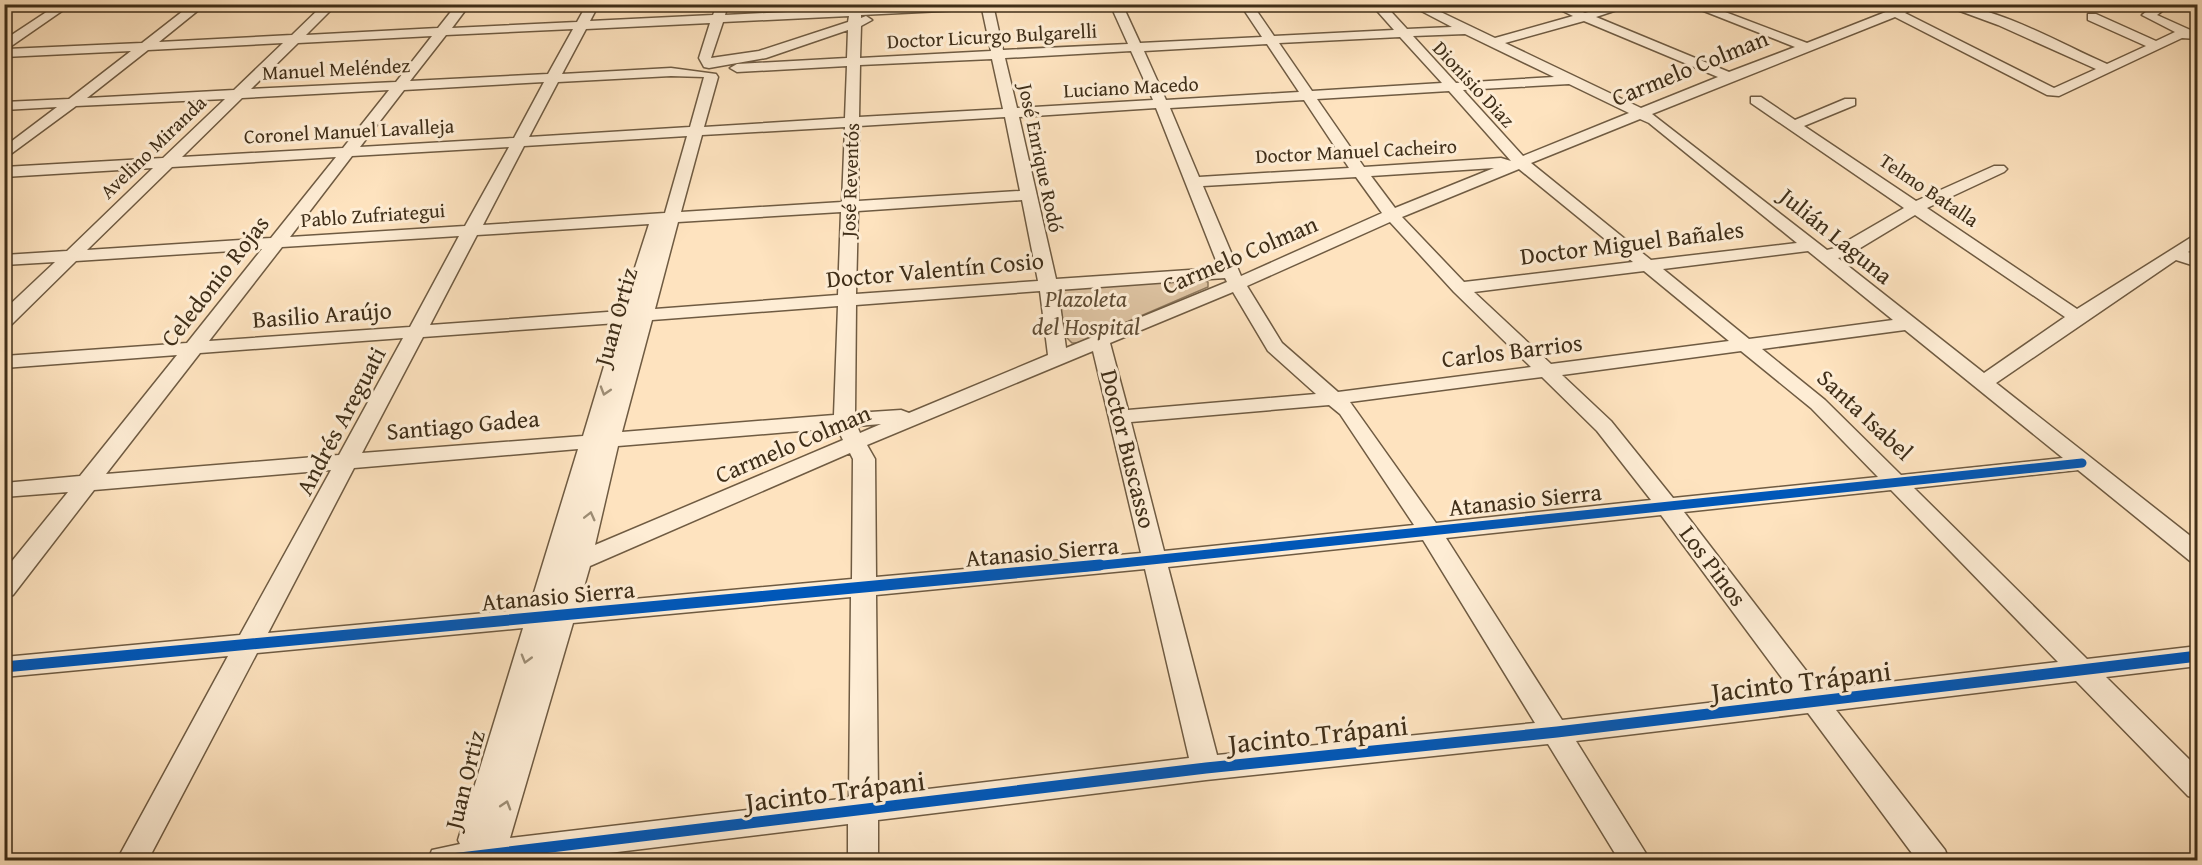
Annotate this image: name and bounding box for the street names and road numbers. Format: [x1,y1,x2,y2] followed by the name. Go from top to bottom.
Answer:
[886,15,1098,55] street label: Doctor Licurgo Bulgarelli
[1606,20,1774,115] street label: Carmelo Colman
[1427,34,1522,134] street label: Dionisio Diaz
[261,50,411,87] street label: Manuel Meléndez
[1063,68,1199,105] street label: Luciano Macedo
[1011,78,1071,235] street label: José Enrique Rodó
[93,88,213,205] street label: Avelino Miranda
[243,110,455,150] street label: Coronel Manuel Lavalleja
[833,122,866,241] street label: José Reventós
[1255,131,1457,170] street label: Doctor Manuel Cacheiro
[1874,146,1985,234] street label: Telmo Batalla
[1770,177,1901,293] street label: Julián Laguna
[300,195,447,234] street label: Pablo Zufriategui
[1157,206,1323,303] street label: Carmelo Colman
[152,207,277,354] street label: Celedonio Rojas
[1518,211,1746,274] street label: Doctor Miguel Bañales
[825,243,1045,296] street label: Doctor Valentín Cosio
[584,264,646,373] street label: Juan Ortiz
[251,292,393,337] street label: Basilio Araújo
[1440,325,1584,376] street label: Carlos Barrios
[287,340,395,501] street label: Andrés Areguati
[1809,361,1921,469] street label: Santa Isabel
[1092,366,1165,532] street label: Doctor Buscasso
[710,395,876,492] street label: Carmelo Colman
[385,400,542,449] street label: Santiago Gadea
[1447,474,1604,525] street label: Atanasio Sierra
[1671,518,1756,614] street label: Los Pinos
[964,527,1121,576] street label: Atanasio Sierra
[480,571,637,620] street label: Atanasio Sierra
[1706,649,1893,712] street label: Jacinto Trápani
[1223,704,1410,764] street label: Jacinto Trápani
[435,727,494,836] street label: Juan Ortiz
[740,759,927,822] street label: Jacinto Trápani

